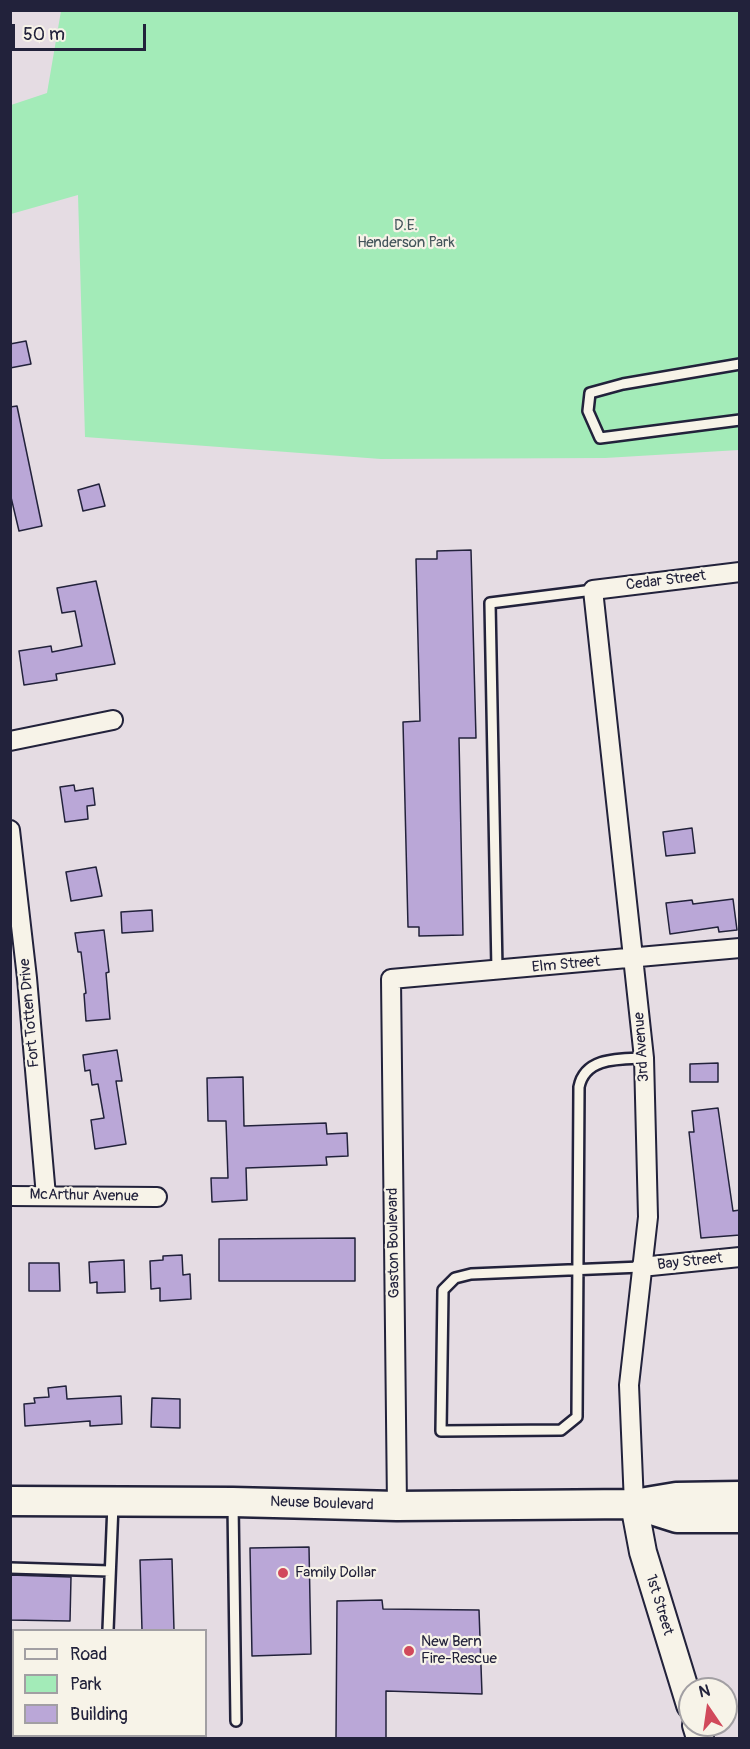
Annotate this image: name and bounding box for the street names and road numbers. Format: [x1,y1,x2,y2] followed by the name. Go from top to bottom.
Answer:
[625,567,707,595] street label: Cedar Street
[531,953,601,977] street label: Elm Street
[16,958,44,1068] street label: Fort Totten Drive
[631,1011,653,1083] street label: 3rd Avenue
[29,1186,139,1206] street label: McArthur Avenue
[384,1188,404,1298] street label: Gaston Boulevard
[656,1250,724,1274] street label: Bay Street
[270,1493,374,1515] street label: Neuse Boulevard
[641,1572,677,1638] street label: 1st Street

